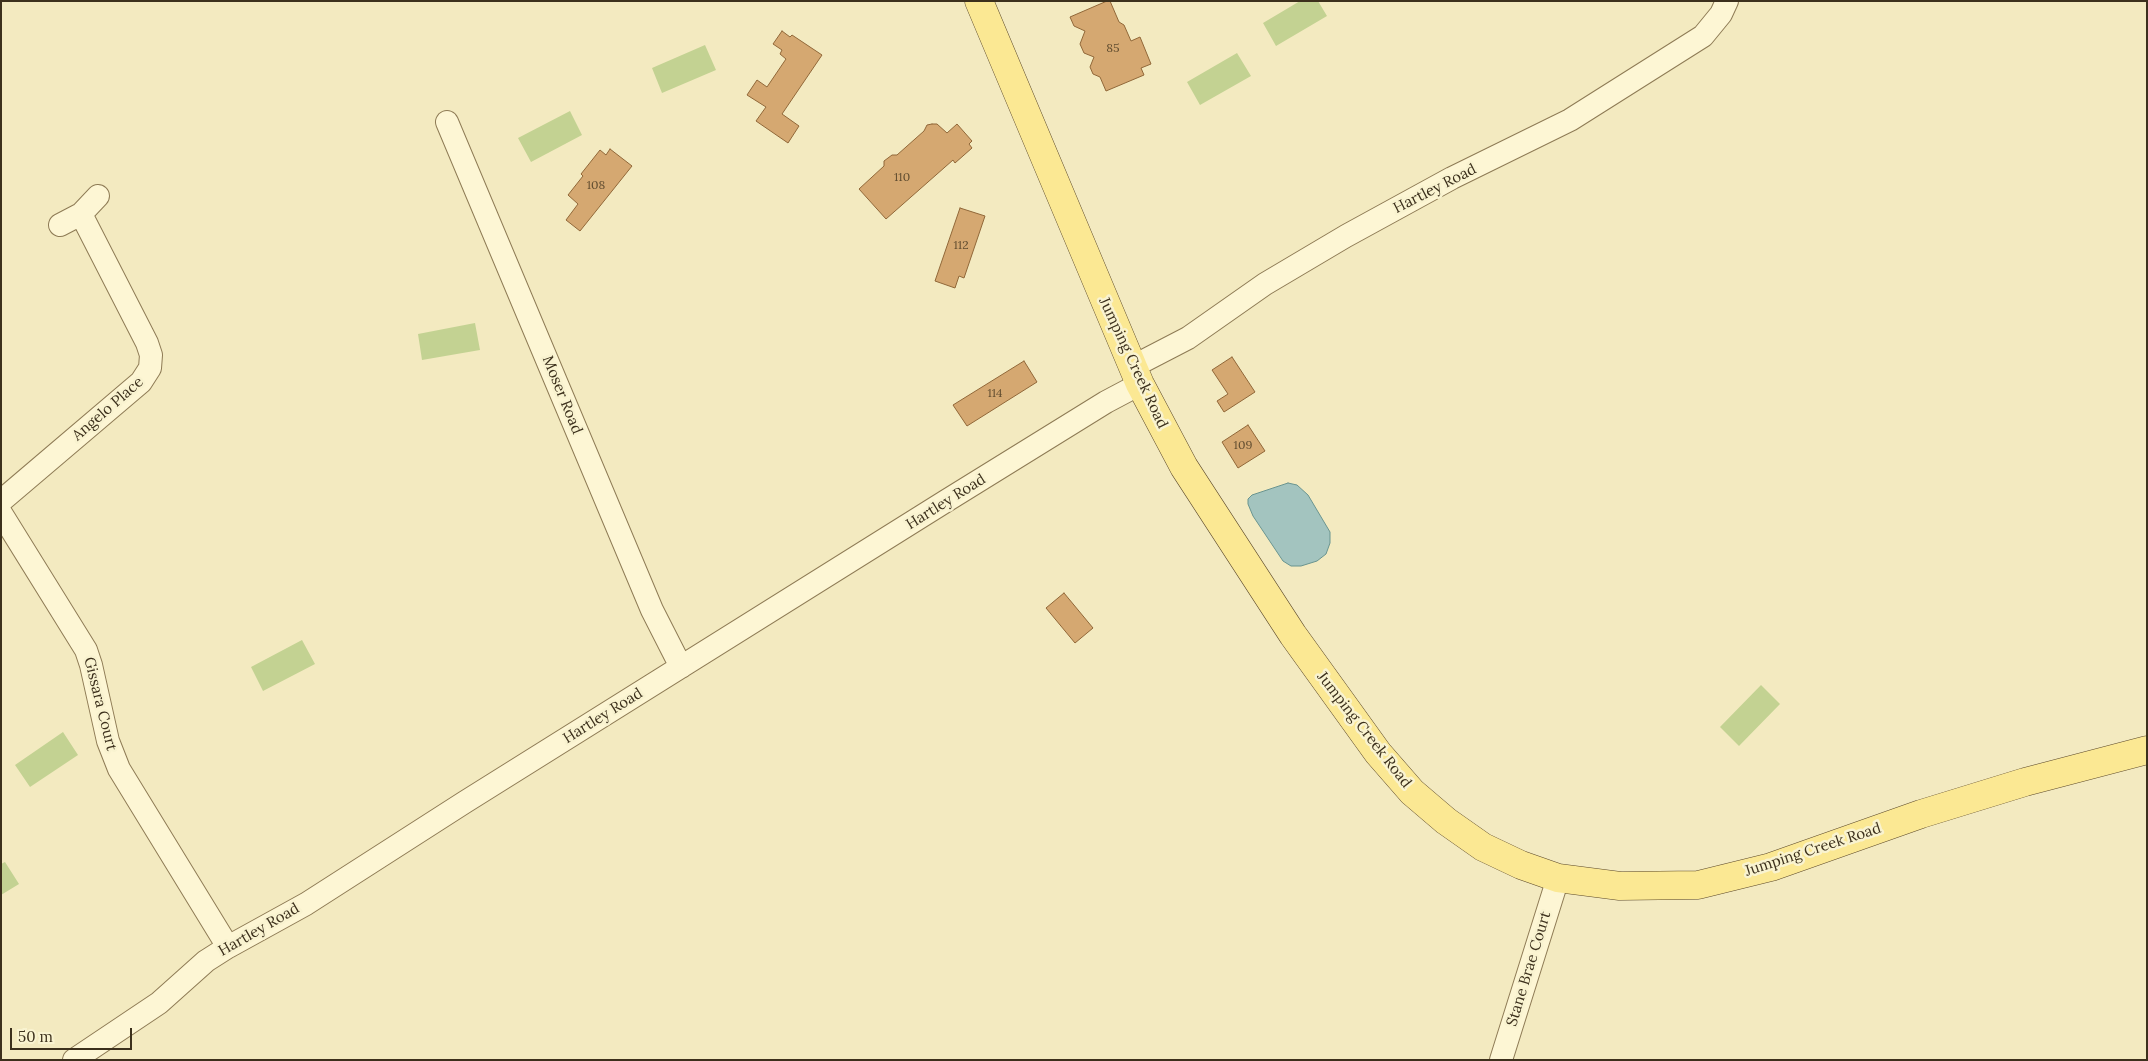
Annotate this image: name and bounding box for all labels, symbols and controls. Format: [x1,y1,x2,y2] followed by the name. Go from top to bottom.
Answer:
[1106,42,1120,56] house number: 85
[1391,160,1479,218] street label: Hartley Road
[894,171,910,185] house number: 110
[587,179,605,193] house number: 108
[953,239,969,253] house number: 112
[1095,295,1171,431] street label: Jumping Creek Road
[538,353,586,437] street label: Moser Road
[69,373,147,445] street label: Angelo Place
[987,387,1003,401] house number: 114
[1234,439,1252,453] house number: 109
[903,470,989,534] street label: Hartley Road
[80,655,120,753] street label: Gissara Court
[1313,668,1415,792] street label: Jumping Creek Road
[560,684,646,748] street label: Hartley Road
[1743,819,1883,881] street label: Jumping Creek Road
[215,900,303,960] street label: Hartley Road
[1503,909,1555,1029] street label: Stane Brae Court
[12,1018,135,1050] scale bar
[18,1027,53,1046] text: 50 m

